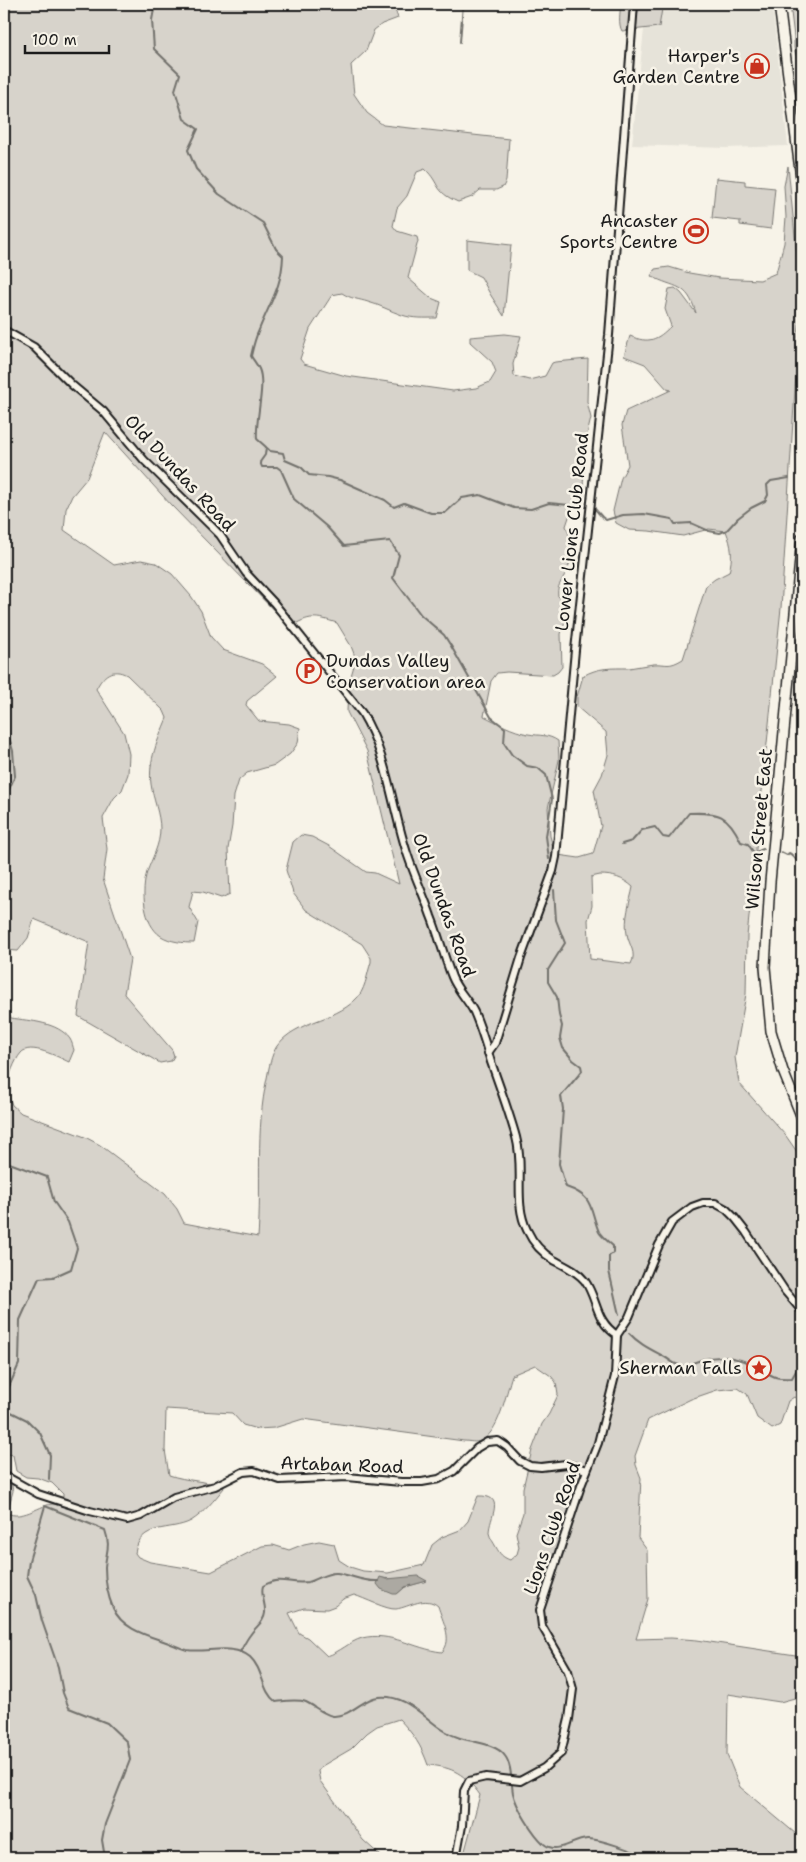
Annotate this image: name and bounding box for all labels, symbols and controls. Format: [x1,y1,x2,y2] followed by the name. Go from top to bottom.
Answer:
[25,22,109,54] scale bar
[32,30,77,50] text: 100 m
[612,44,740,89] place label: Harper's Garden Centre
[744,53,770,79] shop icon: Harper's Garden Centre
[560,209,678,254] place label: Ancaster Sports Centre
[683,218,709,244] sports icon: Ancaster Sports Centre
[119,409,241,537] street label: Old Dundas Road
[550,432,594,632] street label: Lower Lions Club Road
[326,649,486,694] place label: Dundas Valley Conservation area
[296,658,322,684] parking icon: Dundas Valley Conservation area
[740,747,778,911] street label: Wilson Street East
[407,830,481,980] street label: Old Dundas Road
[746,1355,772,1381] place icon: Sherman Falls
[619,1356,742,1380] place label: Sherman Falls
[280,1451,404,1479] street label: Artaban Road
[518,1458,586,1598] street label: Lions Club Road

